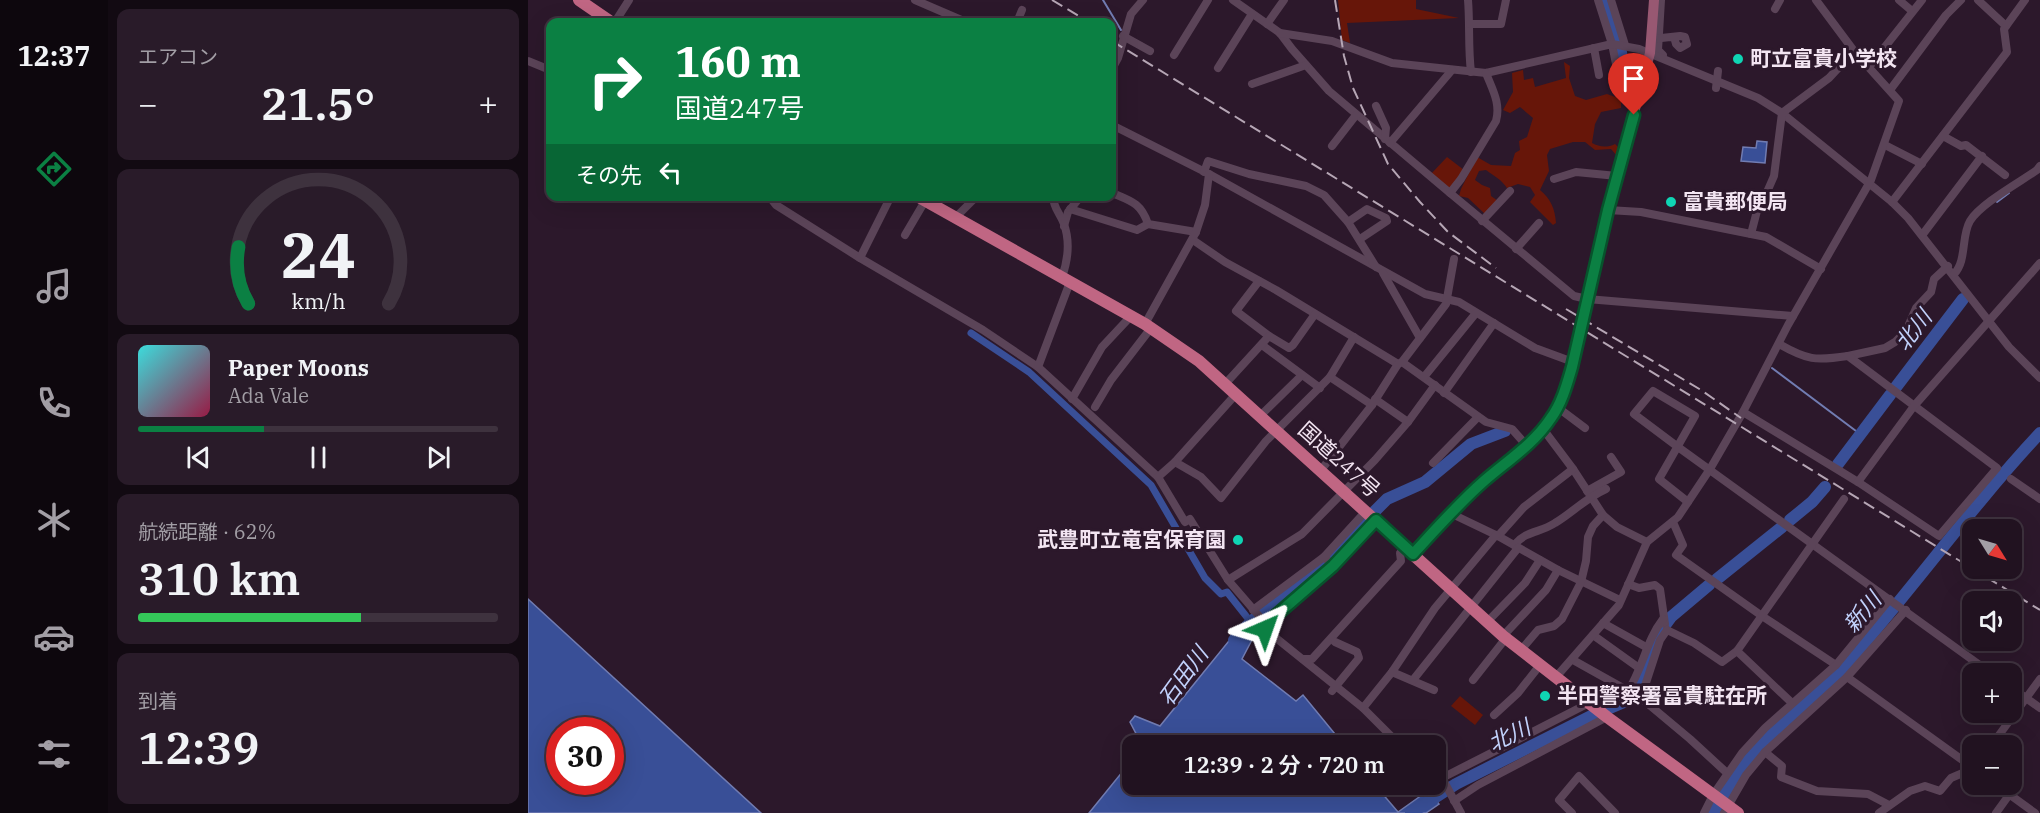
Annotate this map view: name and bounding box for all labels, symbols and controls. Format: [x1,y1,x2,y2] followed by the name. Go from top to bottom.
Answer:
[675,34,801,89] text: 160 m
[18,38,90,73] text: 12:37
[576,42,654,120] icon: right
[138,43,218,70] text: エアコン
[1750,44,1897,72] place label: 町立富貴小学校
[1731,52,1745,66] marker: 町立富貴小学校
[1608,53,1659,115] pin
[1617,62,1650,95] icon: arrive
[261,74,375,132] text: 21.5°
[138,82,158,125] text: −
[478,82,498,125] text: +
[675,90,805,125] text: 国道247号
[33,148,75,190] icon: directions
[654,156,687,189] icon: left
[576,160,642,189] text: その先
[1683,187,1788,215] place label: 富貴郵便局
[1664,195,1678,209] marker: 富貴郵便局
[281,214,355,295] text: 24
[33,265,75,307] icon: music
[291,287,345,315] text: km/h
[1888,302,1939,356] water label: 北川
[228,353,369,382] text: Paper Moons
[33,382,75,424] icon: phone
[228,382,309,409] text: Ada Vale
[1293,415,1386,503] street label: 国道247号
[182,441,215,474] icon: previous
[302,441,335,474] icon: pause
[422,441,455,474] icon: next
[33,499,75,541] icon: climate
[138,518,276,545] text: 航続距離 · 62%
[1962,519,2022,579] north arrow
[1962,519,2022,795] map controls
[1037,525,1226,553] place label: 武豊町立竜宮保育園
[1231,533,1245,547] marker: 武豊町立竜宮保育園
[138,549,300,607] text: 310 km
[1836,584,1888,638] water label: 新川
[1962,591,2022,651] button: sound
[1233,597,1297,661] position arrow
[33,616,75,658] icon: car
[1151,639,1215,711] water label: 石田川
[1962,663,2022,723] button: +
[1557,681,1767,709] place label: 半田警察署冨貴駐在所
[138,687,178,714] text: 到着
[1538,689,1552,703] marker: 半田警察署冨貴駐在所
[1483,711,1537,757] water label: 北川
[546,717,624,795] speed limit sign: 30
[138,718,259,776] text: 12:39
[33,733,75,775] icon: filters
[1962,735,2022,795] button: −
[1183,750,1385,779] text: 12:39 · 2 分 · 720 m

